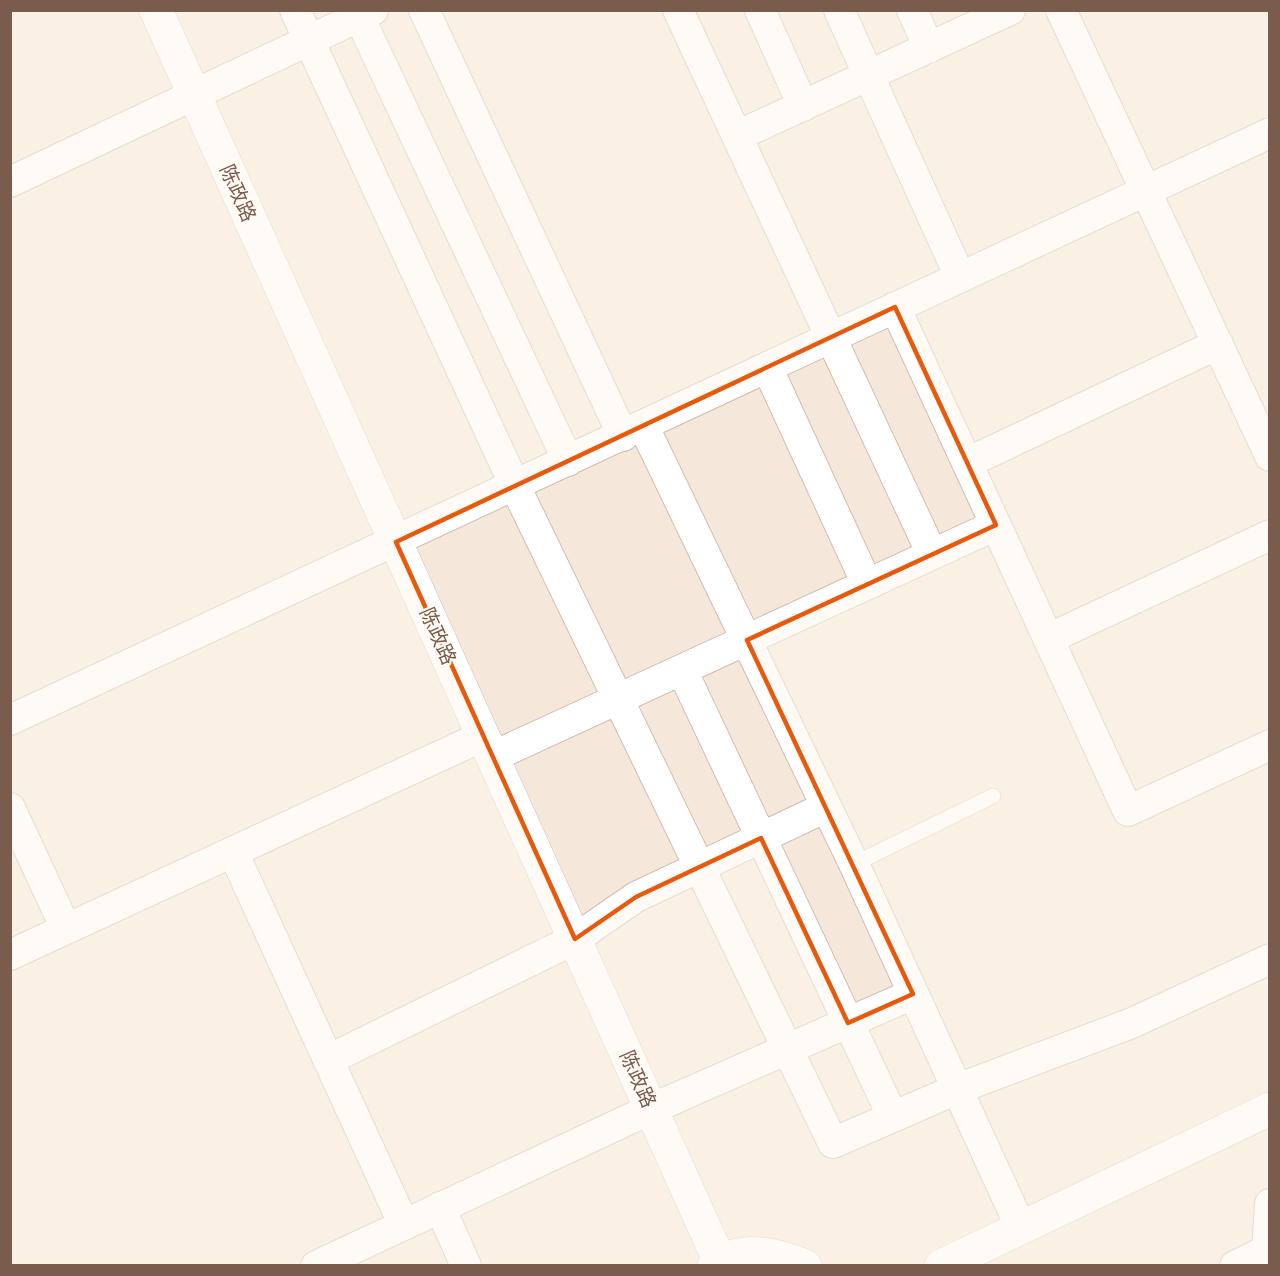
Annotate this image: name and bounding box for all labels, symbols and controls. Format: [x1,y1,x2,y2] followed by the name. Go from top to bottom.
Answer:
[216,160,262,225] street label: 陈政路
[416,603,462,668] street label: 陈政路
[616,1046,662,1111] street label: 陈政路

